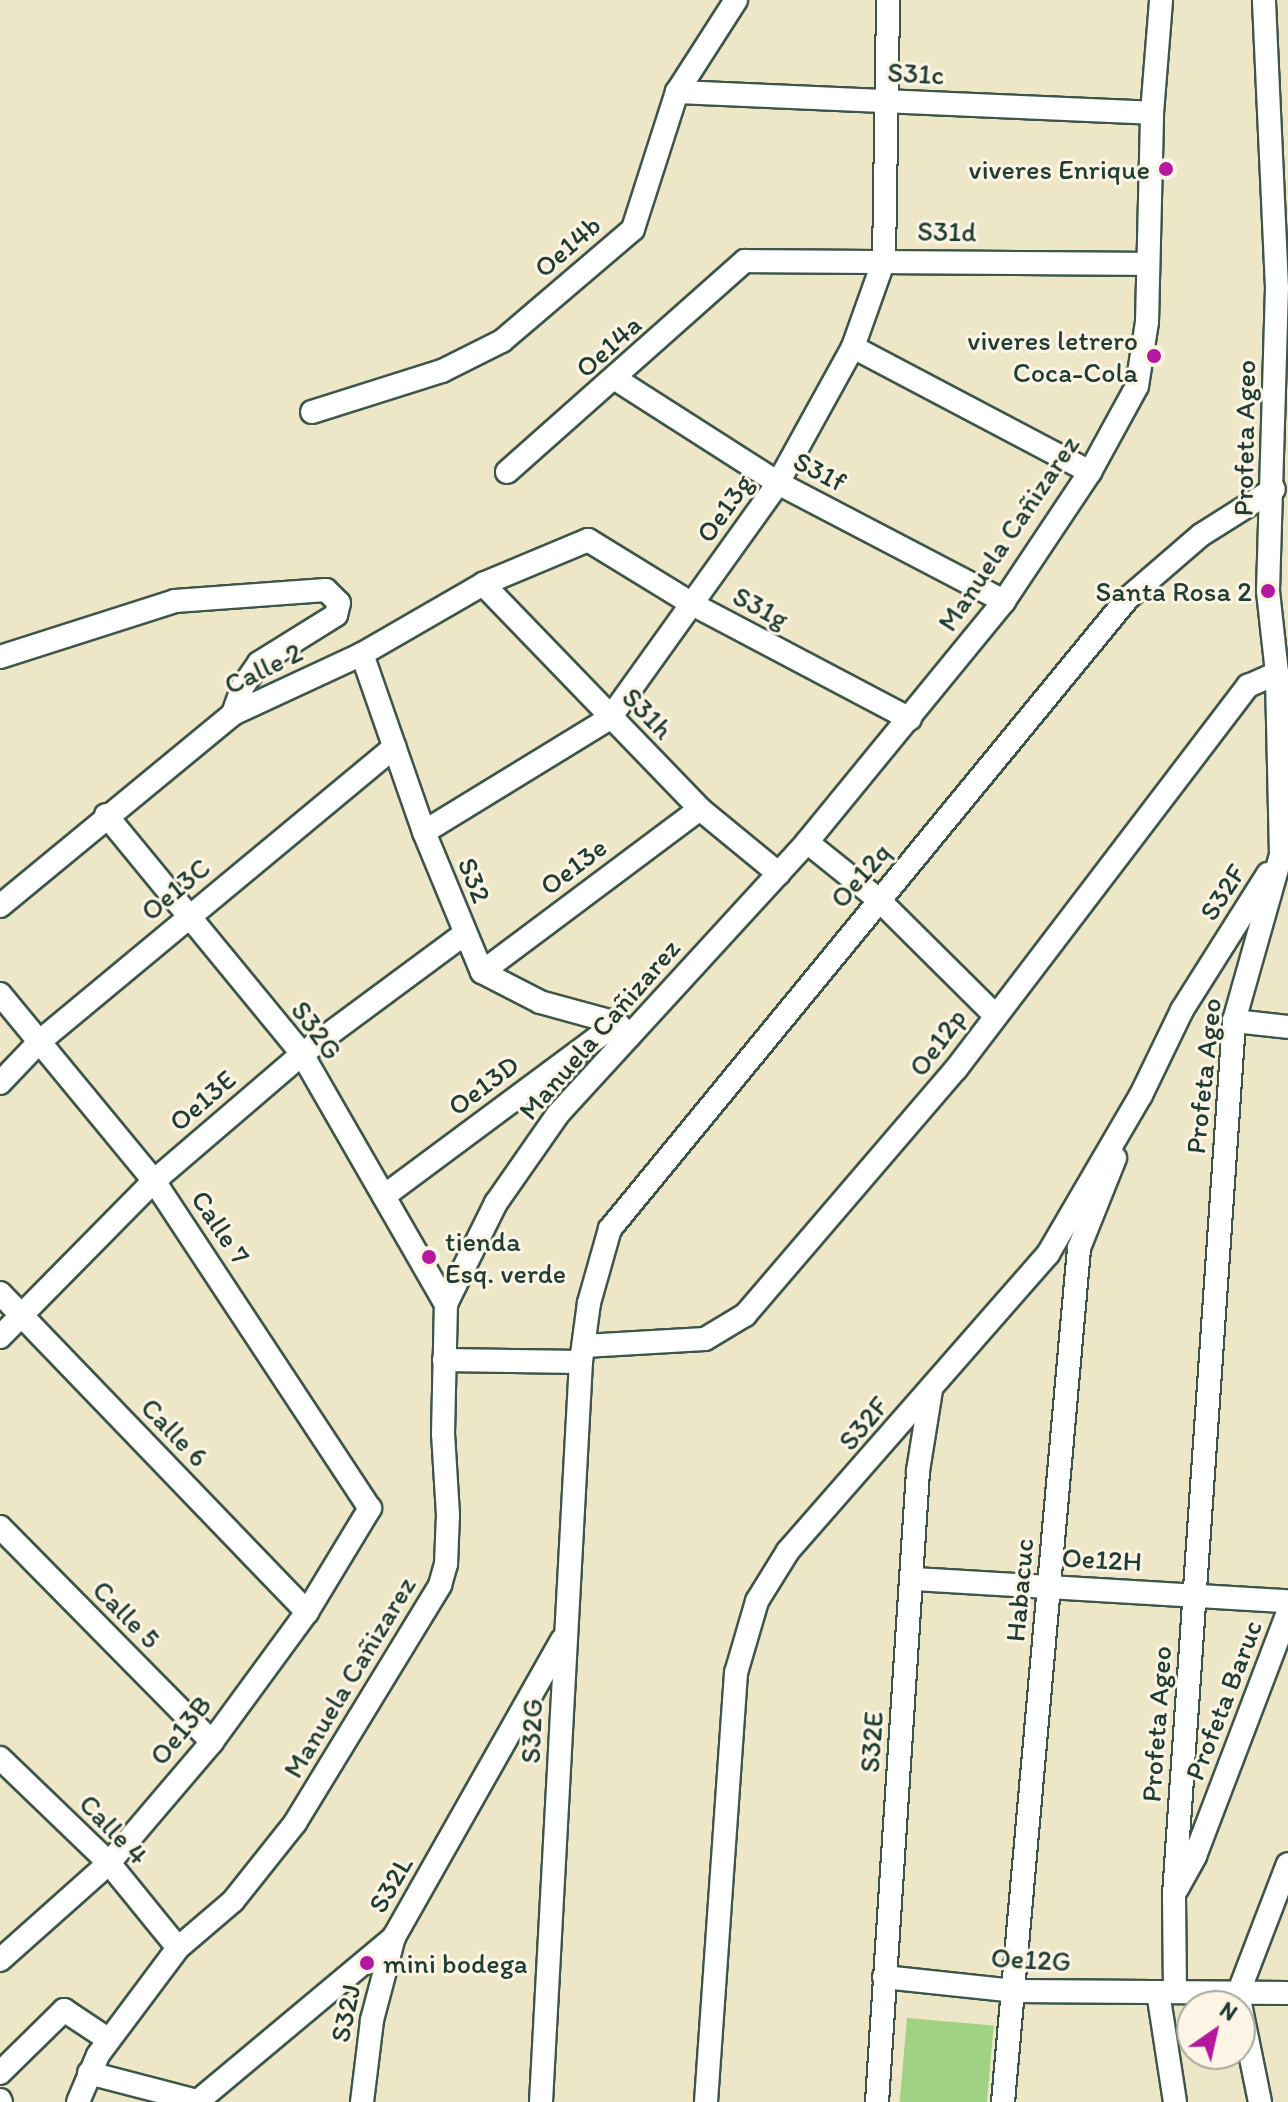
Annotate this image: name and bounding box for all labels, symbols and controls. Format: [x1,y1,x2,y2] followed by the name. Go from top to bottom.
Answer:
[887,55,945,91] street label: S31c
[968,152,1150,186] place label: viveres Enrique
[1157,160,1175,178] marker: viveres Enrique
[527,208,607,284] street label: Oe14b
[917,214,977,248] street label: S31d
[568,308,648,384] street label: Oe14a
[967,323,1138,389] place label: viveres letrero Coca-Cola
[1145,347,1163,365] marker: viveres letrero Coca-Cola
[1226,359,1262,517] street label: Profeta Ageo
[930,428,1086,638] street label: Manuela Cañizarez
[788,443,852,499] street label: S31f
[688,467,760,549] street label: Oe13g
[1097,574,1252,608] place label: Santa Rosa 2
[727,578,795,636] street label: S31g
[1259,582,1277,600] marker: Santa Rosa 2
[218,635,308,701] street label: Calle 2
[615,680,681,746] street label: S31h
[533,830,613,902] street label: Oe13e
[823,836,897,914] street label: Oe12q
[134,851,216,927] street label: Oe13C
[451,853,499,907] street label: S32
[1192,858,1252,926] street label: S32F
[511,931,687,1127] street label: Manuela Cañizarez
[284,994,350,1066] street label: S32G
[1178,996,1228,1156] street label: Profeta Ageo
[901,1001,973,1083] street label: Oe12p
[441,1047,525,1123] street label: Oe13D
[162,1062,242,1138] street label: Oe13E
[184,1184,258,1270] street label: Calle 7
[445,1224,566,1290] place label: tienda Esq. verde
[420,1248,438,1266] marker: tienda Esq. verde
[831,1389,895,1457] street label: S32F
[134,1391,216,1473] street label: Calle 6
[998,1537,1040,1643] street label: Habacuc
[1061,1540,1143,1578] street label: Oe12H
[275,1570,423,1784] street label: Manuela Cañizarez
[86,1573,168,1655] street label: Calle 5
[1177,1615,1269,1785] street label: Profeta Baruc
[1134,1645,1178,1803] street label: Profeta Ageo
[142,1688,218,1772] street label: Oe13B
[513,1698,549,1764] street label: S32G
[852,1710,890,1774] street label: S32E
[72,1787,156,1871] street label: Calle 4
[360,1850,420,1918] street label: S32L
[990,1940,1072,1978] street label: Oe12G
[383,1946,528,1980] place label: mini bodega
[358,1954,376,1972] marker: mini bodega
[322,1981,368,2045] street label: S32J
[1176,1990,1256,2070] north arrow
[1215,1996,1242,2027] text: N

